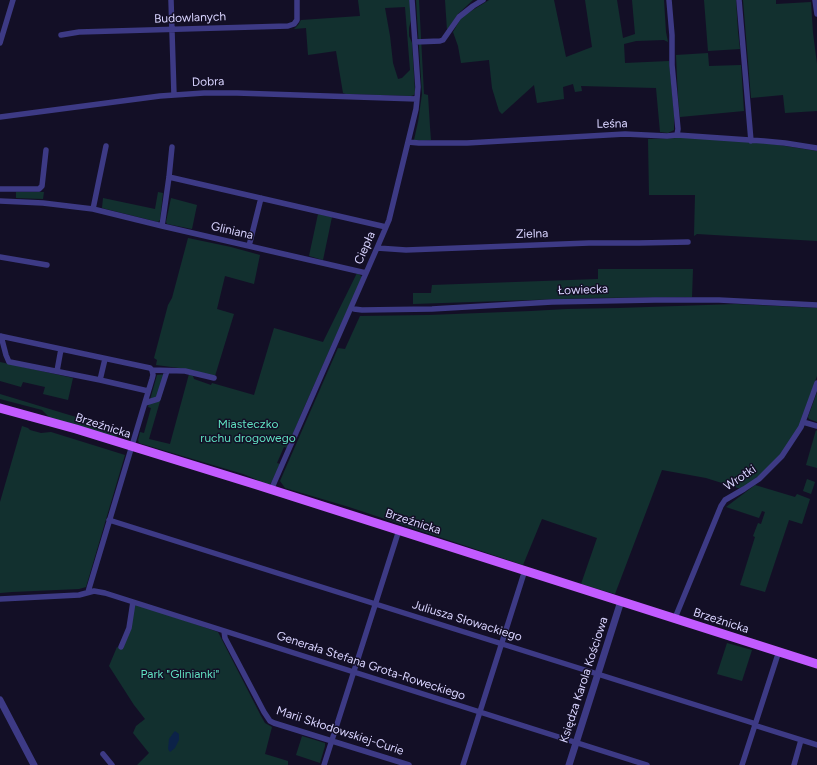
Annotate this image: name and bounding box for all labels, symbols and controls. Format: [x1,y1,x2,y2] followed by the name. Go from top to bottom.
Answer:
[154,10,226,26] street label: Budowlanych
[192,74,224,90] street label: Dobra
[596,117,628,131] street label: Leśna
[209,219,255,243] street label: Gliniana
[516,226,548,242] street label: Zielna
[351,229,379,267] street label: Ciepła
[558,282,608,298] street label: Łowiecka
[73,410,133,442] street label: Brzeźnicka
[200,417,296,445] park label: Miasteczko ruchu drogowego
[721,462,759,494] street label: Wrotki
[383,506,443,538] street label: Brzeźnicka
[410,597,524,645] street label: Juliusza Słowackiego
[691,605,751,637] street label: Brzeźnicka
[557,615,611,745] street label: Księdza Karola Kościowa
[275,629,467,703] street label: Generała Stefana Grota-Roweckiego
[141,667,219,681] park label: Park "Glinianki"
[274,704,406,758] street label: Marii Skłodowskiej-Curie

